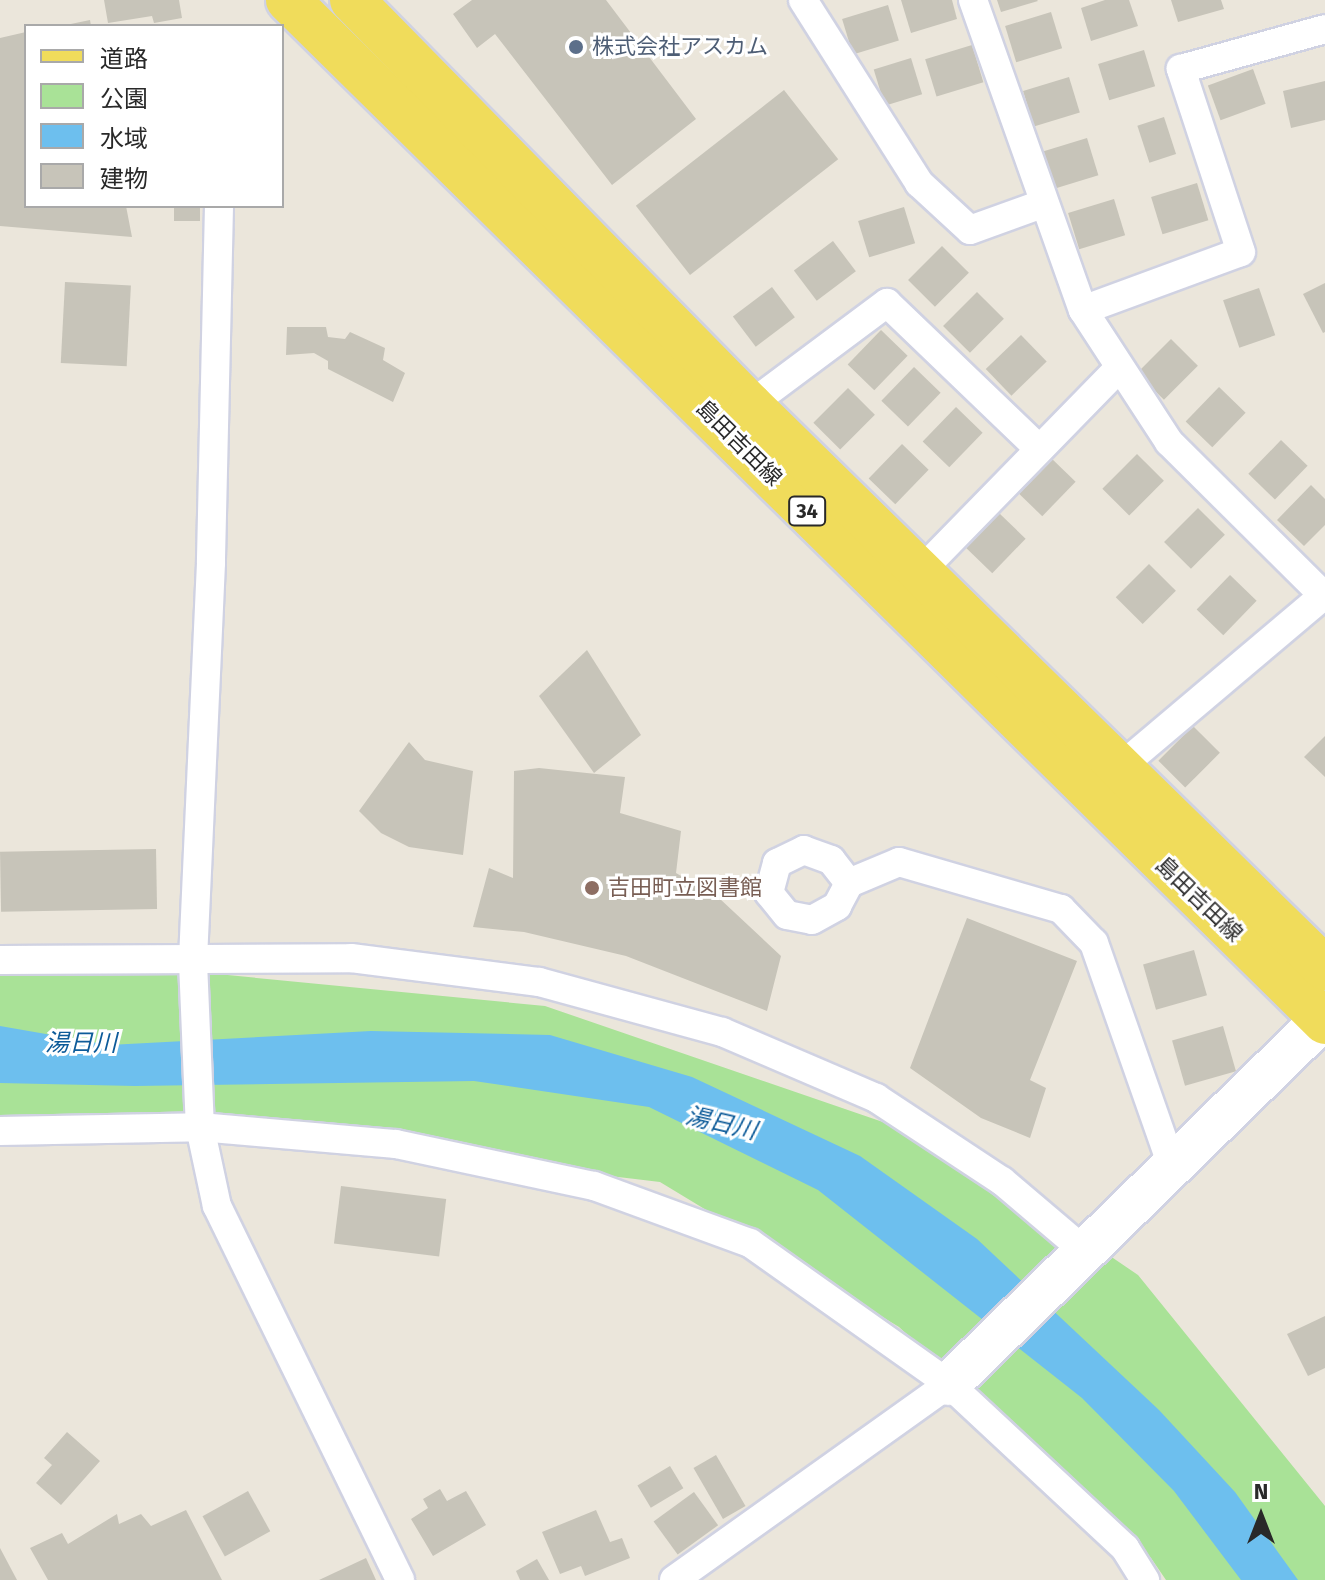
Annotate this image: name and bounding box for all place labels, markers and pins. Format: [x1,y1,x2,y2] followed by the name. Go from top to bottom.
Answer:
[592,34,768,60] place label: 株式会社アスカム
[567,38,585,56] marker: 株式会社アスカム
[608,875,762,901] place label: 吉田町立図書館
[583,879,601,897] marker: 吉田町立図書館

